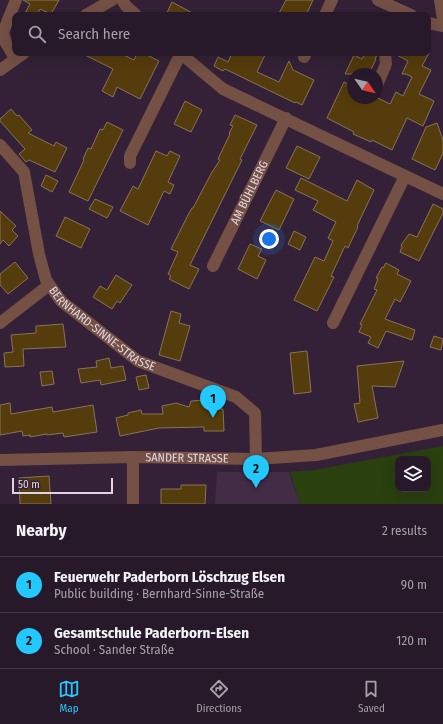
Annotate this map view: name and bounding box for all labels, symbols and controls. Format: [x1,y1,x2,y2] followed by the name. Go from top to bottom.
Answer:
[12,12,431,56] search box
[26,23,48,45] icon: search
[58,25,130,43] text: Search here
[347,68,383,104] north arrow
[228,158,271,227] street label: AM BÜHLBERG
[259,229,279,249] your location
[46,284,158,374] street label: BERNHARD-SINNE-STRASSE
[200,385,226,418] pin: 1
[145,450,229,466] street label: SANDER STRASSE
[243,455,269,488] pin: 2
[395,456,431,492] map controls
[395,456,431,492] button: layers
[12,476,113,495] scale bar
[18,478,40,491] text: 50 m
[16,520,67,541] text: Nearby
[382,523,427,538] text: 2 results
[54,568,285,586] text: Feuerwehr Paderborn Löschzug Elsen
[26,577,32,592] text: 1
[401,577,427,592] text: 90 m
[54,586,264,601] text: Public building · Bernhard-Sinne-Straße
[54,624,249,642] text: Gesamtschule Paderborn-Elsen
[26,633,32,648] text: 2
[396,633,427,648] text: 120 m
[54,642,174,657] text: School · Sander Straße
[58,678,80,715] tab: Map
[196,678,242,715] tab: Directions
[358,678,385,715] tab: Saved

